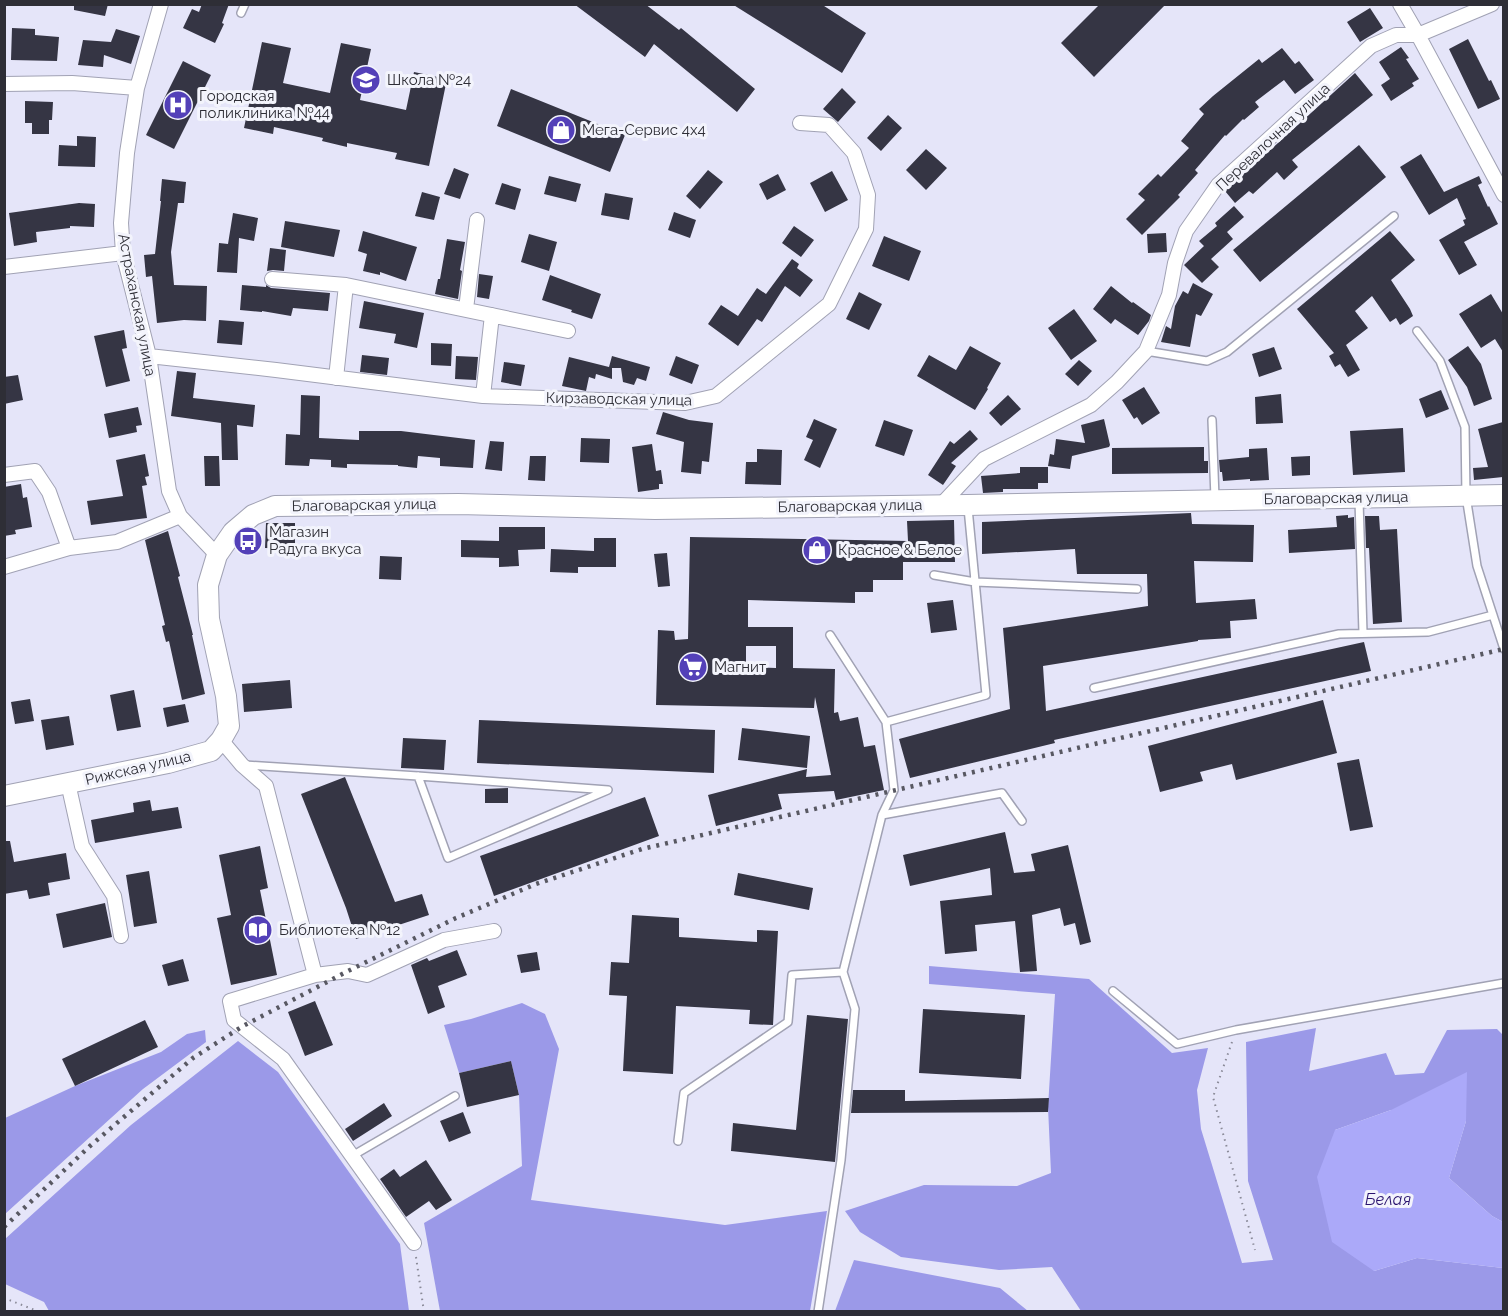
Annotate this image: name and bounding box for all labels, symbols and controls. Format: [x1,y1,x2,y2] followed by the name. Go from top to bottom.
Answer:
[350,64,382,96] school or university icon: Школа №24
[387,71,471,89] place label: Школа №24
[1212,79,1334,195] street label: Перевалочная улица
[199,87,330,122] place label: Городская поликлиника №44
[162,89,194,121] hospital icon: Городская поликлиника №44
[545,114,577,146] shop icon: Мега-Сервис 4х4
[582,121,706,139] place label: Мега-Сервис 4х4
[114,232,160,378] street label: Астраханская улица
[546,389,692,409] street label: Кирзаводская улица
[1263,488,1409,508] street label: Благоварская улица
[291,495,437,515] street label: Благоварская улица
[777,496,923,516] street label: Благоварская улица
[269,523,361,558] place label: Магазин Радуга вкуса
[232,525,264,557] bus stop icon: Магазин Радуга вкуса
[801,534,833,566] shop icon: Красное & Белое
[838,541,962,559] place label: Красное & Белое
[677,651,709,683] supermarket icon: Магнит
[714,658,766,676] place label: Магнит
[83,747,193,789] street label: Рижская улица
[242,914,274,946] library icon: Библиотека №12
[279,921,400,939] place label: Библиотека №12
[1365,1190,1411,1209] water label: Белая

